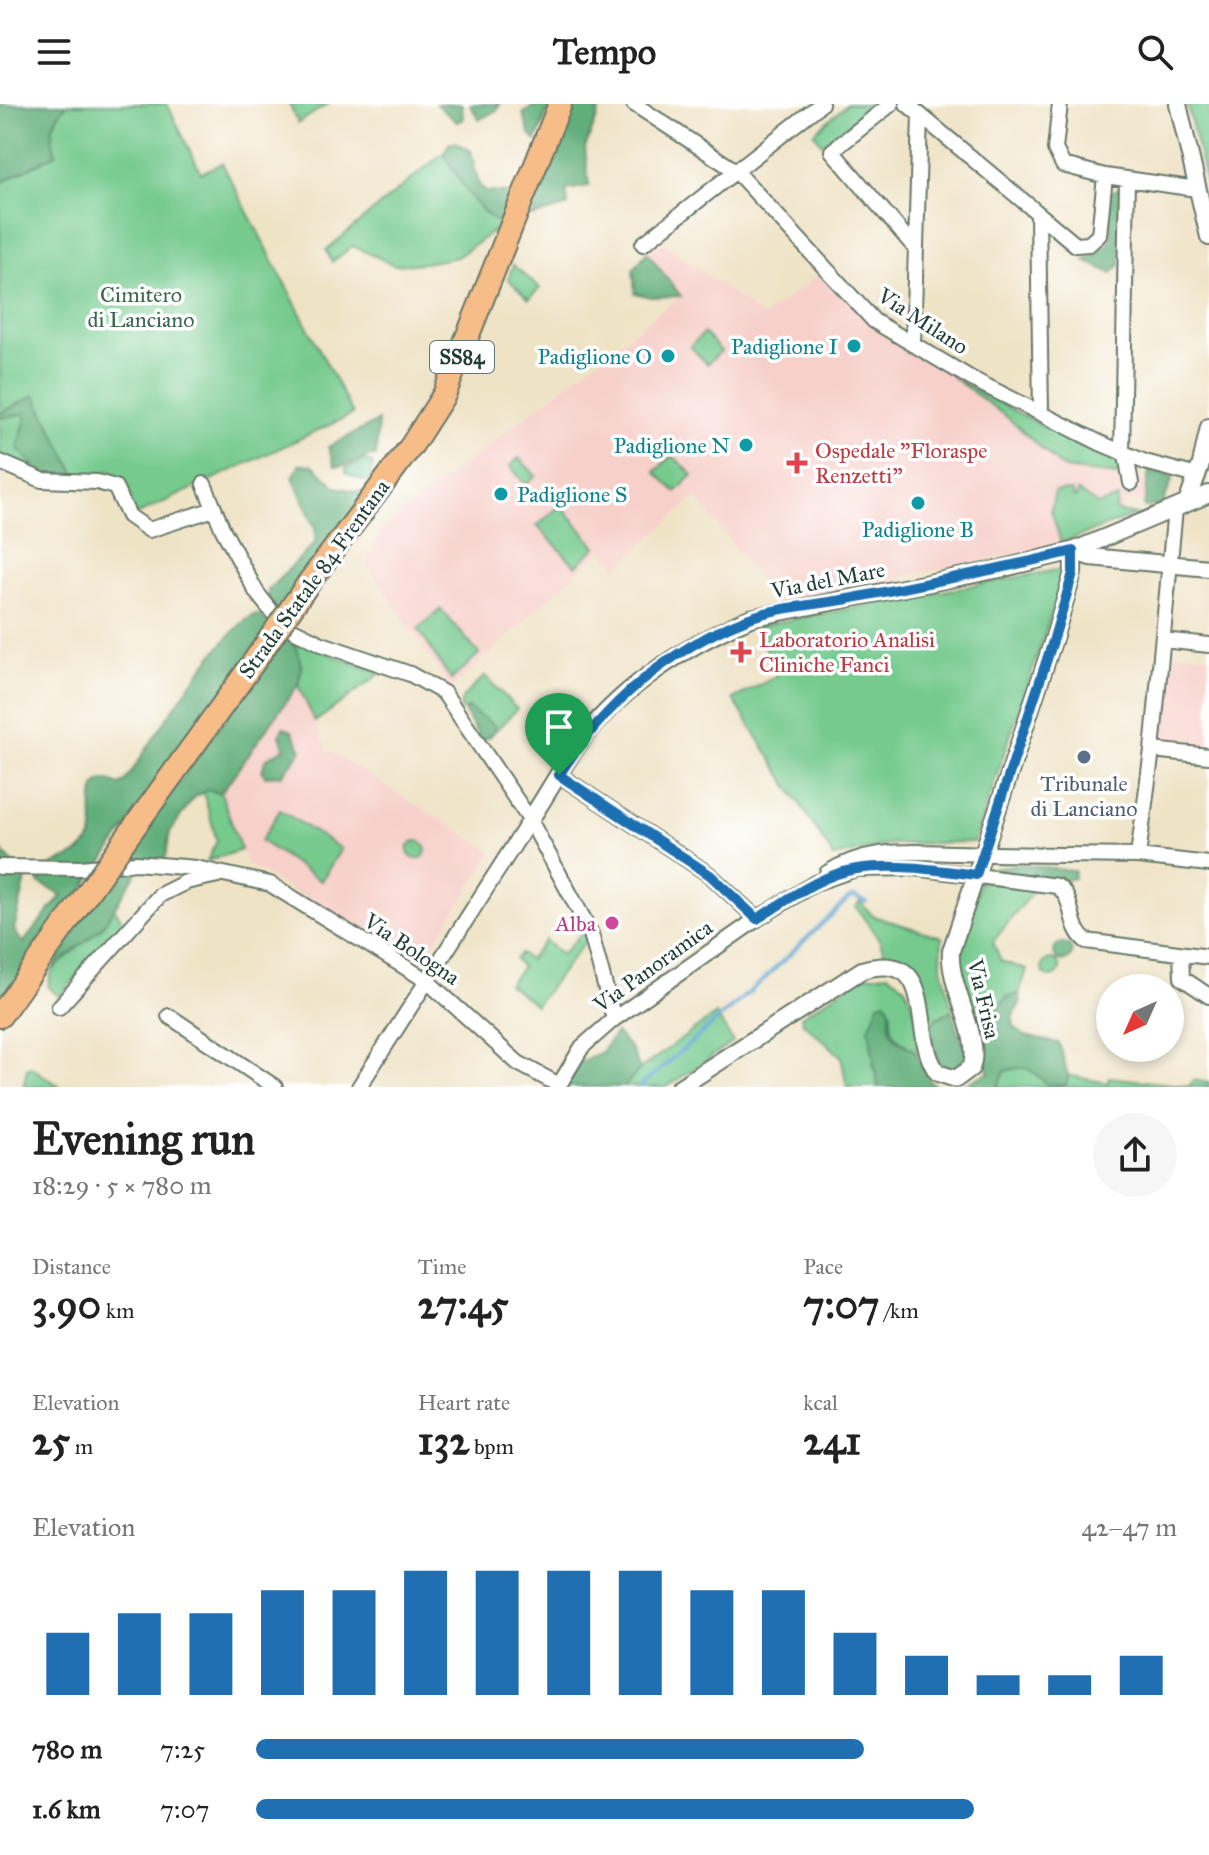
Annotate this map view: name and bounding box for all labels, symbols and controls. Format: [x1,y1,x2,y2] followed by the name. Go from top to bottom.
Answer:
[32,30,76,74] icon: menu
[553,30,656,74] text: Tempo
[1133,30,1177,74] icon: search
[87,281,195,333] park label: Cimitero di Lanciano
[872,281,973,360] street label: Via Milano
[731,333,838,360] place label: Padiglione I
[845,337,863,355] marker: Padiglione I
[430,341,494,373] road number: SS84
[537,343,652,370] place label: Padiglione O
[659,347,677,365] marker: Padiglione O
[614,432,730,459] place label: Padiglione N
[737,436,755,454] marker: Padiglione N
[815,437,988,489] place label: Ospedale "Floraspe Renzetti"
[786,452,808,474] marker: Ospedale "Floraspe Renzetti"
[233,474,396,684] street label: Strada Statale 84 Frentana
[517,481,627,508] place label: Padiglione S
[492,485,510,503] marker: Padiglione S
[909,494,927,512] marker: Padiglione B
[862,516,974,543] place label: Padiglione B
[768,556,887,604] street label: Via del Mare
[759,626,935,678] place label: Laboratorio Analisi Cliniche Fanci
[730,641,752,663] marker: Laboratorio Analisi Cliniche Fanci
[525,693,593,775] pin
[537,705,581,749] icon: arrive
[1075,748,1093,766] marker: Tribunale di Lanciano
[1030,770,1138,822] place label: Tribunale di Lanciano
[358,907,466,991] street label: Via Bologna
[554,910,597,937] place label: Alba
[587,913,718,1019] street label: Via Panoramica
[603,914,621,932] marker: Alba
[962,956,1006,1042] street label: Via Frisa
[1096,974,1184,1062] north arrow
[1096,974,1184,1062] map controls
[32,1112,255,1166] text: Evening run
[1093,1113,1177,1197] button: share
[32,1169,212,1201] text: 18:29 · 5 × 780 m
[32,1253,111,1280] text: Distance
[418,1253,466,1280] text: Time
[803,1253,843,1280] text: Pace
[32,1280,101,1329] text: 3.90
[418,1280,509,1329] text: 27:45
[803,1280,879,1329] text: 7:07
[101,1297,135,1324] text: km
[879,1297,919,1324] text: /km
[32,1389,119,1416] text: Elevation
[418,1389,510,1416] text: Heart rate
[803,1389,838,1416] text: kcal
[32,1416,70,1465] text: 25
[418,1416,469,1465] text: 132
[803,1416,861,1465] text: 241
[70,1433,93,1460] text: m
[469,1433,514,1460] text: bpm
[32,1511,135,1543] text: Elevation
[1081,1511,1177,1543] text: 42–47 m
[32,1733,102,1765] text: 780 m
[160,1733,205,1765] text: 7:25
[32,1793,101,1825] text: 1.6 km
[160,1793,209,1825] text: 7:07

